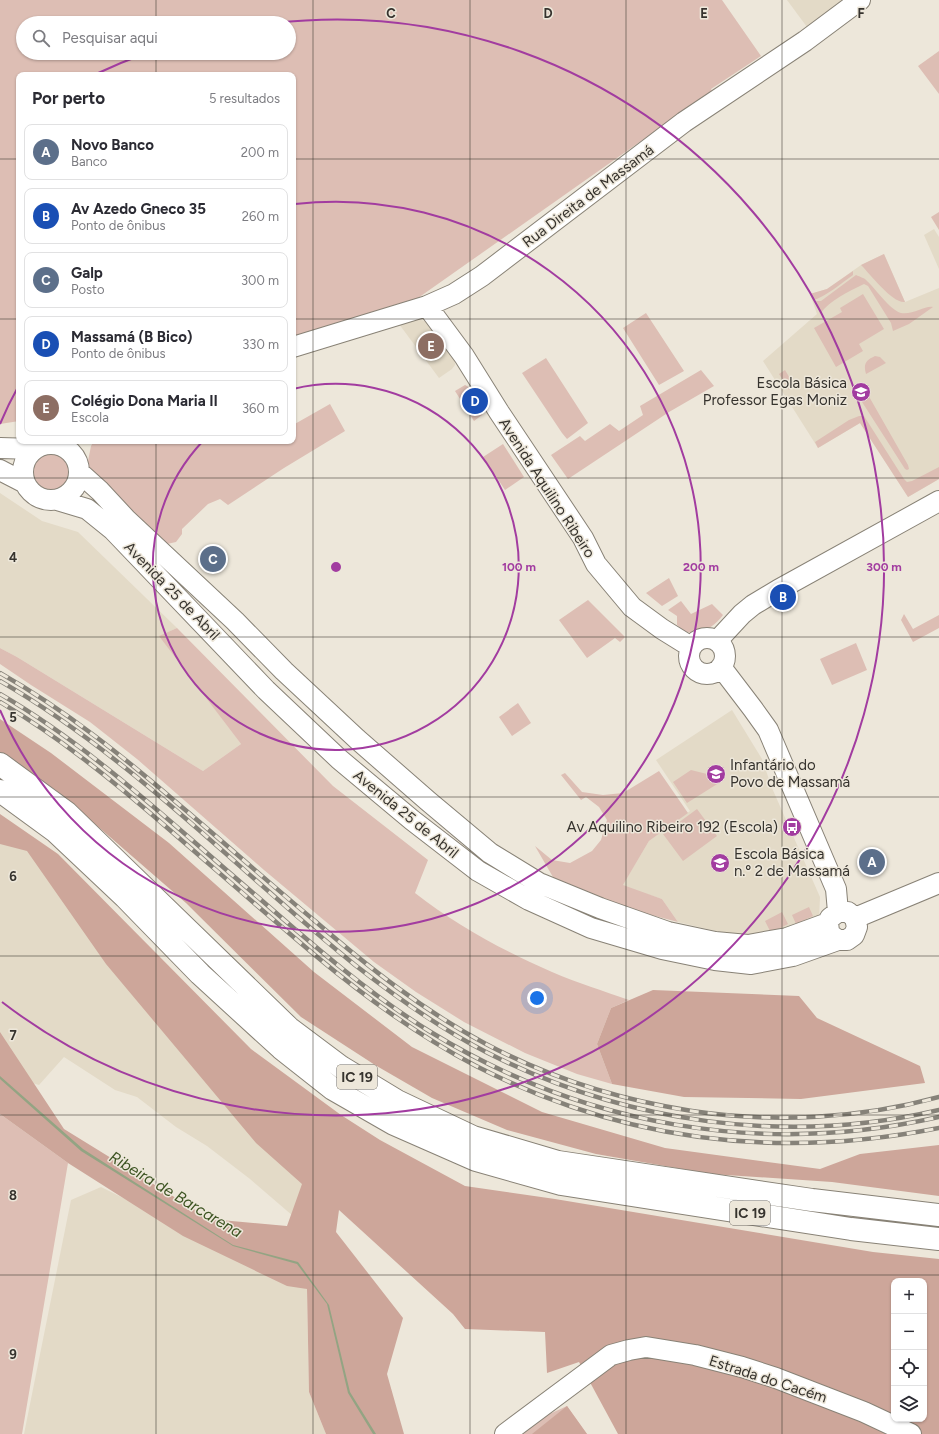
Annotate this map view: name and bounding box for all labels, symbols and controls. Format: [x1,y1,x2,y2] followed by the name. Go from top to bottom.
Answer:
[386,6,396,21] text: C
[543,6,553,21] text: D
[700,6,708,21] text: E
[857,6,865,21] text: F
[16,16,296,60] search box
[30,27,52,49] icon: search
[62,29,158,47] text: Pesquisar aqui
[32,88,105,108] text: Por perto
[209,91,280,106] text: 5 resultados
[71,136,154,154] text: Novo Banco
[519,141,657,251] street label: Rua Direita de Massamá
[41,145,51,160] text: A
[241,145,279,160] text: 200 m
[71,154,107,169] text: Banco
[71,200,206,218] text: Av Azedo Gneco 35
[42,209,50,224] text: B
[242,209,279,224] text: 260 m
[71,218,166,233] text: Ponto de ônibus
[71,264,103,282] text: Galp
[41,273,51,288] text: C
[241,273,279,288] text: 300 m
[71,282,104,297] text: Posto
[71,328,192,346] text: Massamá (B Bico)
[418,331,444,361] pin: E
[41,337,51,352] text: D
[242,337,279,352] text: 330 m
[71,346,166,361] text: Ponto de ônibus
[703,374,847,409] place label: Escola Básica Professor Egas Moniz
[850,381,872,403] school or university icon: Escola Básica Professor Egas Moniz
[462,386,488,416] pin: D
[71,392,218,410] text: Colégio Dona Maria II
[42,401,50,416] text: E
[242,401,279,416] text: 360 m
[71,410,109,425] text: Escola
[495,415,599,562] street label: Avenida Aquilino Ribeiro
[120,538,224,644] street label: Avenida 25 de Abril
[200,544,226,574] pin: C
[9,550,17,565] text: 4
[329,560,343,574] centre of rings
[502,560,536,574] text: 100 m
[683,560,719,574] text: 200 m
[866,560,902,574] text: 300 m
[770,582,796,612] pin: B
[9,710,17,725] text: 5
[730,756,850,791] place label: Infantário do Povo de Massamá
[705,763,727,785] school or university icon: Infantário do Povo de Massamá
[350,766,462,862] street label: Avenida 25 de Abril
[781,816,803,838] bus stop icon: Av Aquilino Ribeiro 192 (Escola)
[567,818,778,836] place label: Av Aquilino Ribeiro 192 (Escola)
[734,845,850,880] place label: Escola Básica n.º 2 de Massamá
[859,847,885,877] pin: A
[709,852,731,874] school or university icon: Escola Básica n.º 2 de Massamá
[9,869,17,884] text: 6
[527,988,547,1008] your location
[9,1028,17,1043] text: 7
[337,1065,377,1089] road number: IC 19
[106,1147,246,1242] water label: Ribeira de Barcarena
[9,1188,17,1203] text: 8
[730,1201,770,1225] road number: IC 19
[891,1278,927,1422] map controls
[891,1278,927,1314] button: +
[891,1314,927,1350] button: −
[9,1347,17,1362] text: 9
[891,1350,927,1386] button: locate
[707,1351,829,1407] street label: Estrada do Cacém
[891,1386,927,1422] button: layers

